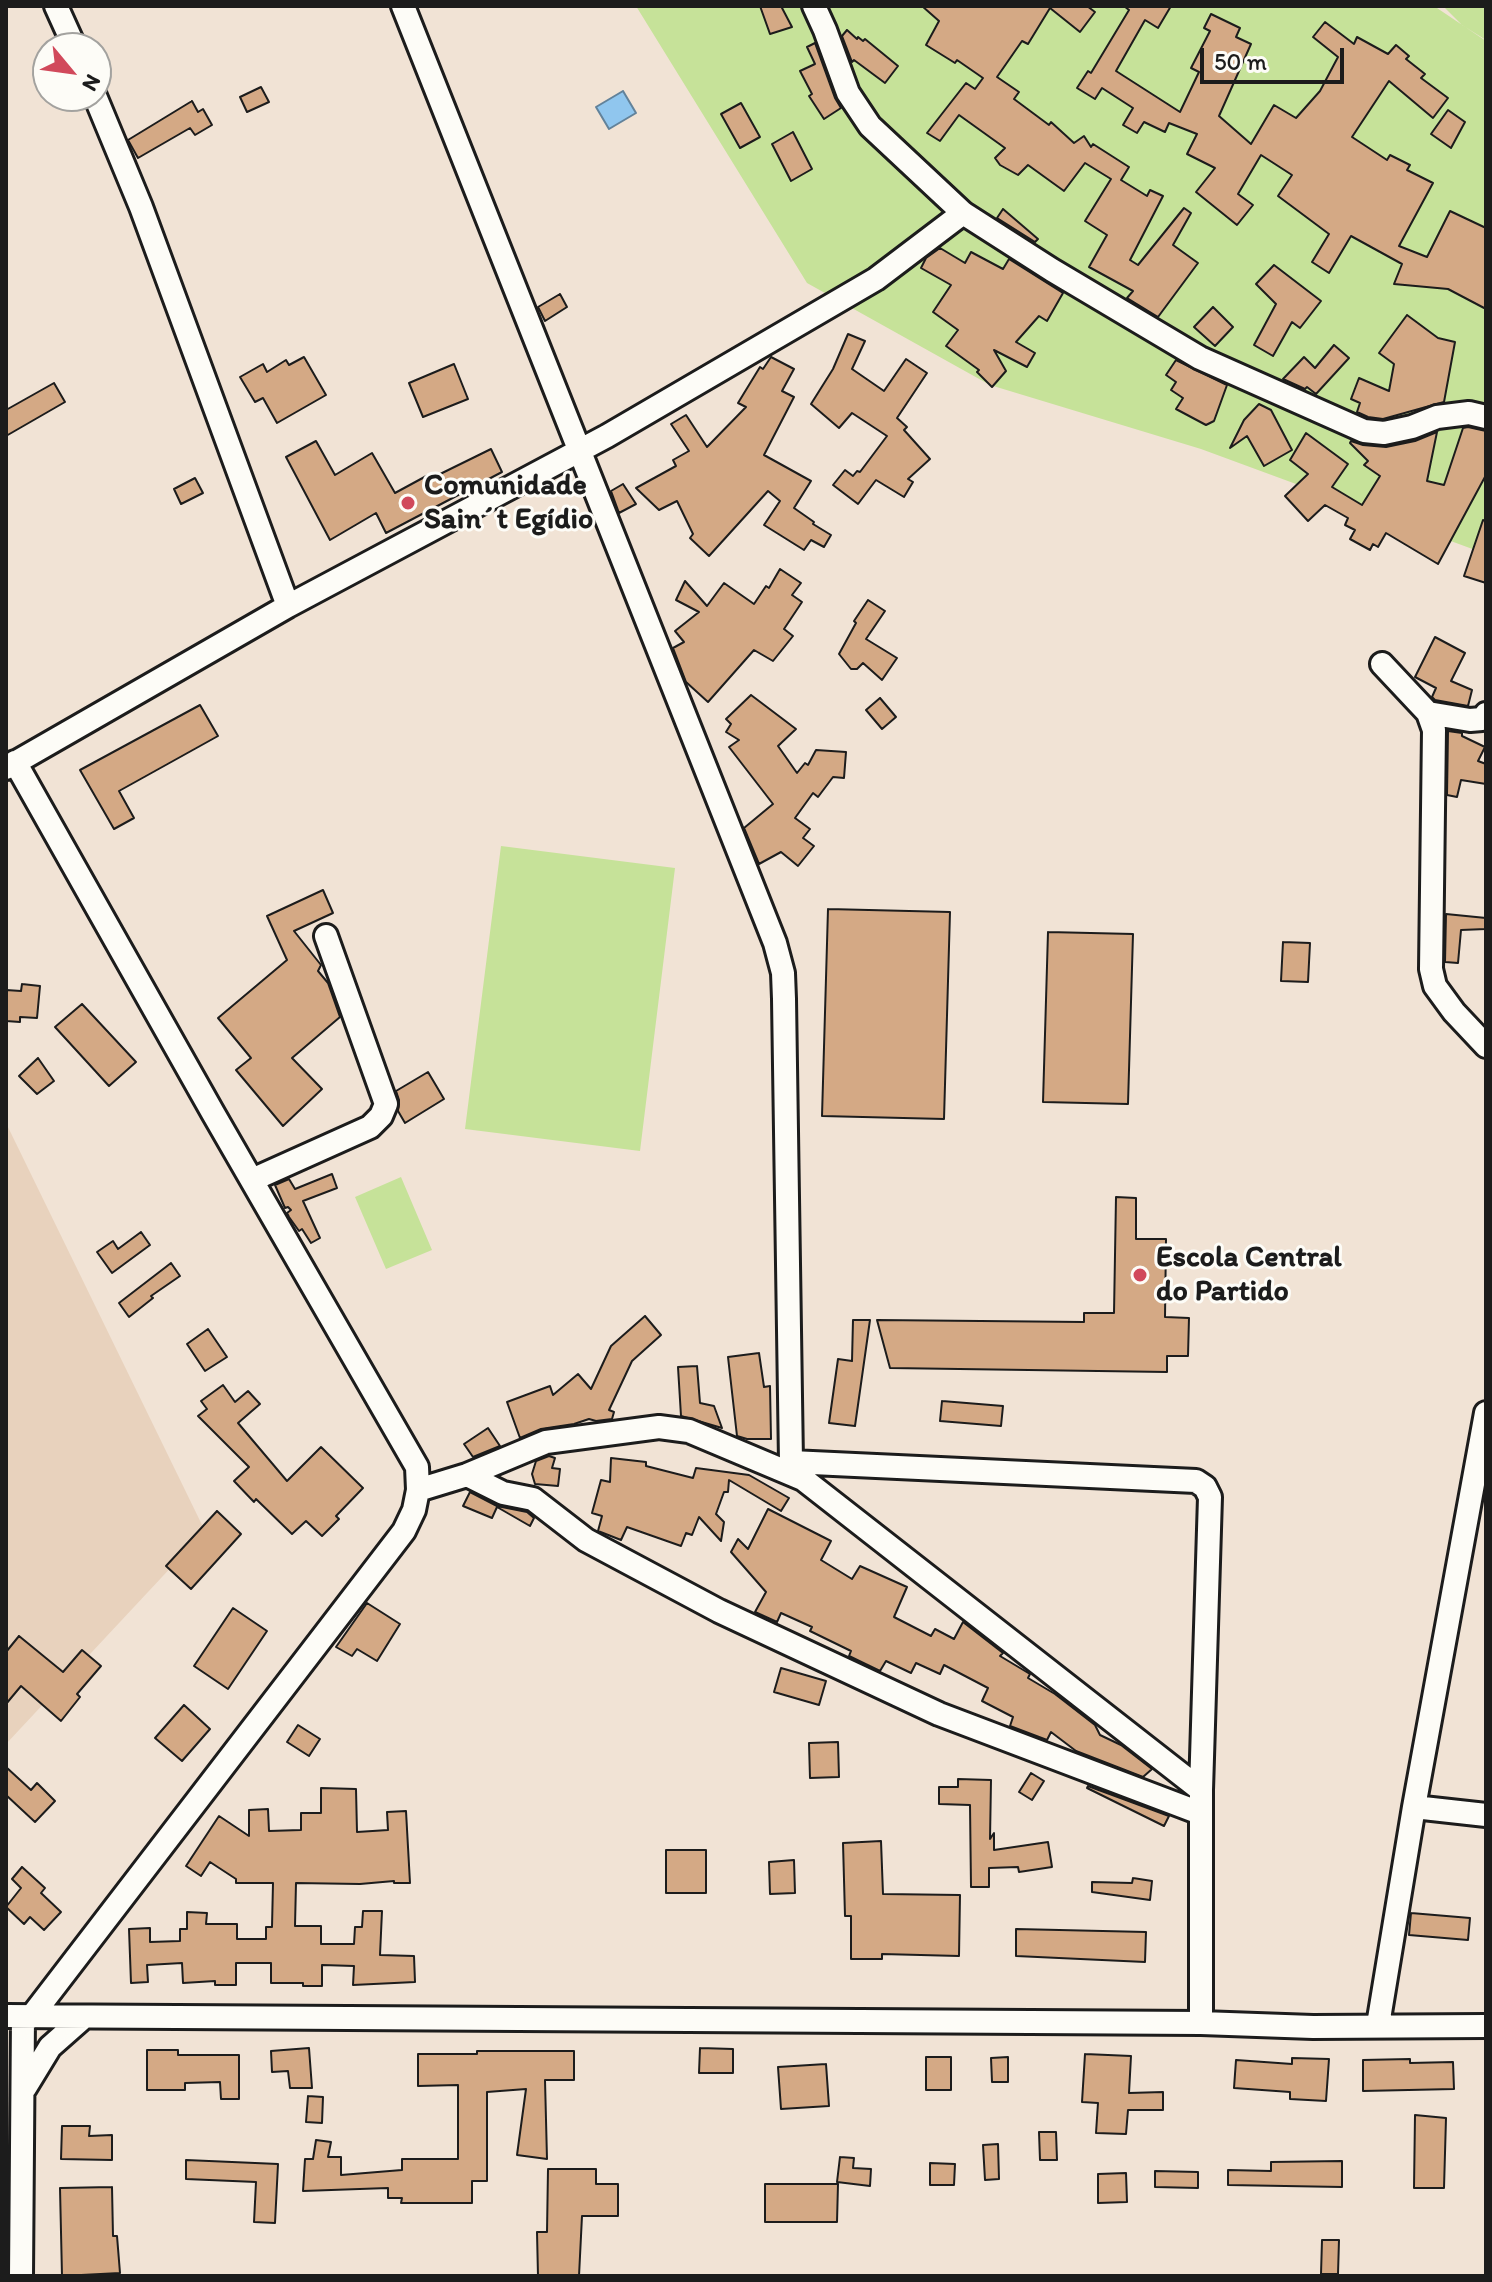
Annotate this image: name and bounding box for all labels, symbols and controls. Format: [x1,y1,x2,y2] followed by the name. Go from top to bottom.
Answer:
[32,32,112,112] north arrow
[1204,32,1348,82] scale bar
[1214,47,1267,76] text: 50 m
[76,70,107,96] text: N
[424,468,593,538] place label: Comunidade Sain´t Egídio
[399,494,417,512] marker: Comunidade Sain´t Egídio
[1156,1240,1342,1310] place label: Escola Central do Partido
[1131,1266,1149,1284] marker: Escola Central do Partido

